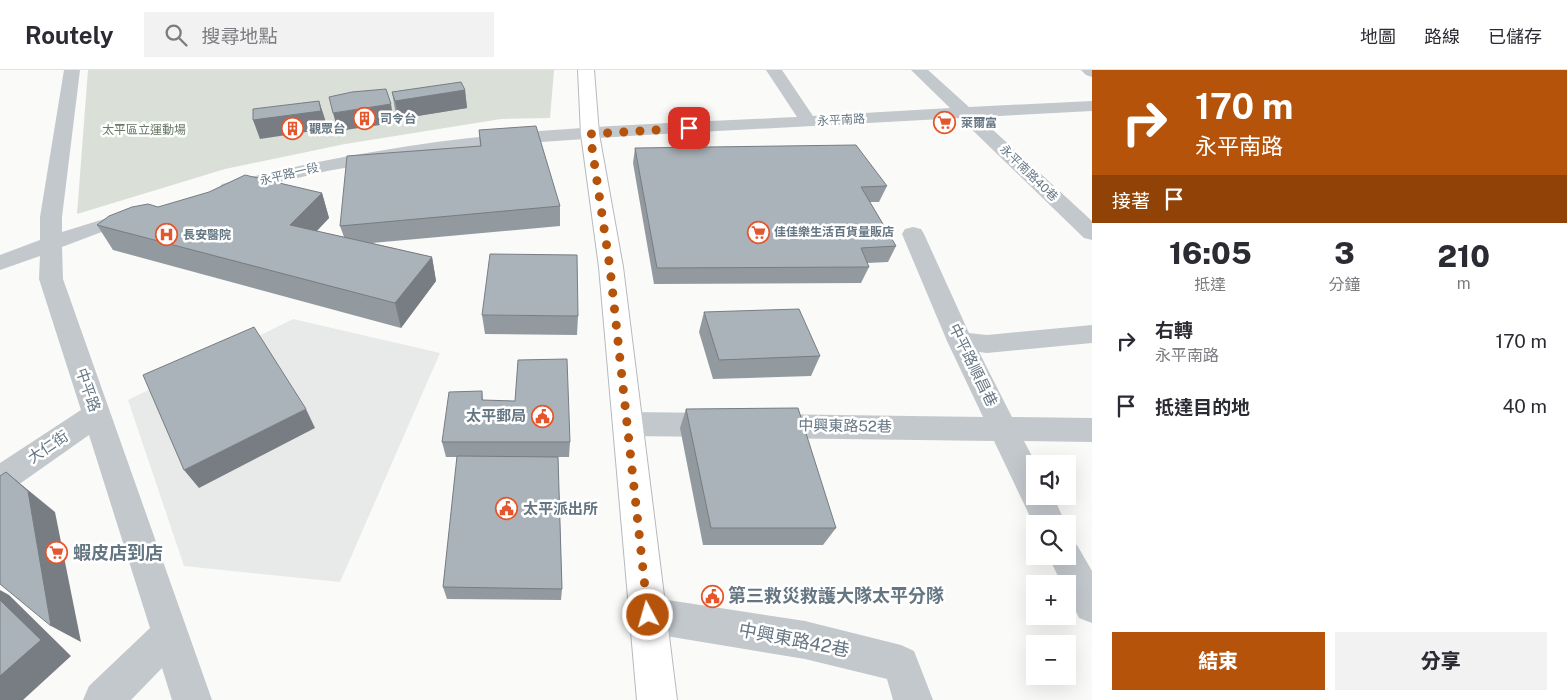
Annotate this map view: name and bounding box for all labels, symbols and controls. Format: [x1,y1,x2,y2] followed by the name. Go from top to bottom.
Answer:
[144,12,494,57] search box
[25,21,114,49] text: Routely
[162,21,190,49] icon: search
[202,25,278,47] text: 搜尋地點
[1360,26,1396,47] text: 地圖
[1424,26,1460,47] text: 路線
[1488,26,1542,47] text: 已儲存
[1195,86,1293,127] text: 170 m
[1112,90,1177,155] icon: right
[352,107,376,131] building icon: 司令台
[668,107,710,149] pin
[933,111,957,135] supermarket icon: 萊爾富
[380,112,416,126] place label: 司令台
[817,112,865,128] street label: 永平南路
[675,114,703,142] icon: arrive
[961,116,997,130] place label: 萊爾富
[281,117,305,141] building icon: 觀眾台
[309,122,345,136] place label: 觀眾台
[102,123,186,137] park label: 太平區立運動場
[1195,133,1283,159] text: 永平南路
[997,142,1061,204] street label: 永平南路40巷
[258,160,320,188] street label: 永平路一段
[1160,185,1188,213] icon: arrive
[1112,190,1150,212] text: 接著
[746,220,770,244] supermarket icon: 佳佳樂生活百貨量販店
[155,223,179,247] hospital icon: 長安醫院
[774,225,894,239] place label: 佳佳樂生活百貨量販店
[183,228,231,242] place label: 長安醫院
[1169,235,1252,271] text: 16:05
[1334,235,1355,271] text: 3
[1438,238,1490,274] text: 210
[1457,274,1471,293] text: m
[1194,275,1226,294] text: 抵達
[1329,275,1361,294] text: 分鐘
[1155,319,1193,341] text: 右轉
[946,321,1001,409] street label: 中平路順昌巷
[1112,327,1140,355] icon: right
[1496,330,1547,352] text: 170 m
[1155,346,1219,365] text: 永平南路
[73,366,104,414] street label: 中平路
[1112,392,1140,420] icon: arrive
[1502,395,1547,417] text: 40 m
[1155,396,1250,418] text: 抵達目的地
[530,404,554,428] public building icon: 太平郵局
[466,407,526,424] place label: 太平郵局
[798,416,892,435] street label: 中興東路52巷
[24,427,71,466] street label: 大仁街
[1026,455,1076,685] map controls
[1026,455,1076,505] button: sound
[495,497,519,521] public building icon: 太平派出所
[523,500,598,517] place label: 太平派出所
[1026,515,1076,565] button: search
[45,541,69,565] supermarket icon: 蝦皮店到店
[73,542,163,563] place label: 蝦皮店到店
[1026,575,1076,625] button: +
[700,584,724,608] public building icon: 第三救災救護大隊太平分隊
[728,585,944,606] place label: 第三救災救護大隊太平分隊
[621,588,673,640] position arrow
[737,619,851,661] street label: 中興東路42巷
[1112,632,1325,690] button: 結束
[1335,632,1547,690] button: 分享
[1026,635,1076,685] button: −

